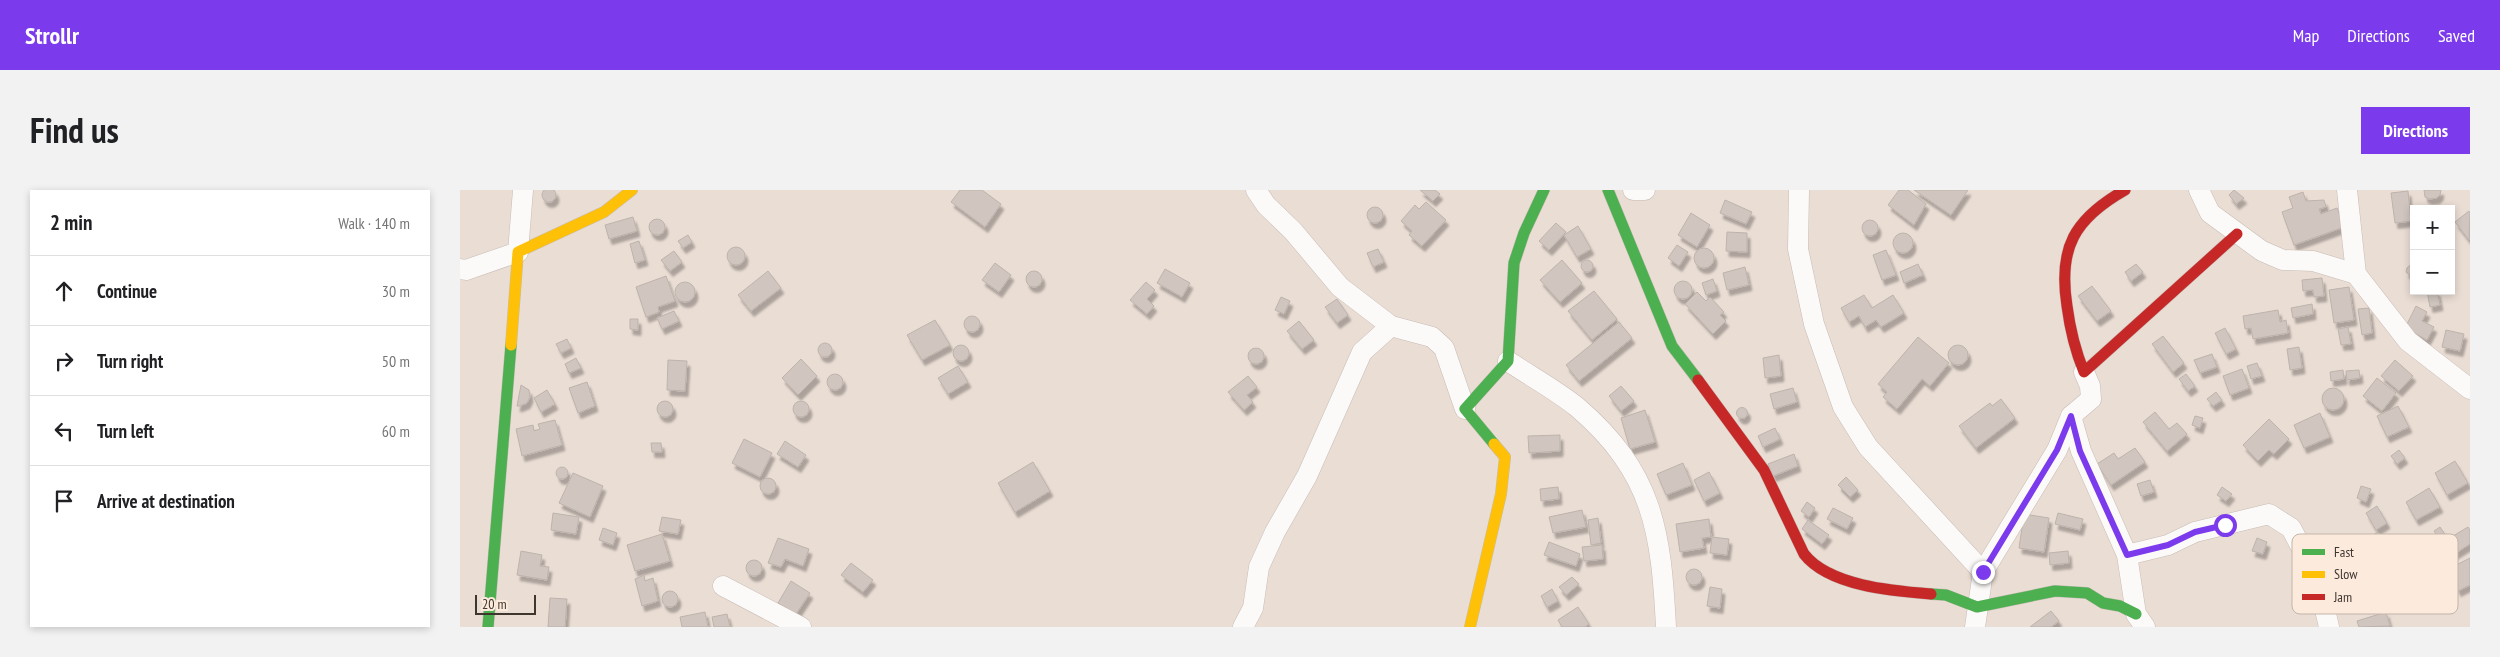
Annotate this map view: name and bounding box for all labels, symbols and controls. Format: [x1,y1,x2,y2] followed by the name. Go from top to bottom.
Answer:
[25,20,79,51] text: Strollr
[2293,24,2319,47] text: Map
[2347,24,2410,47] text: Directions
[2438,24,2475,47] text: Saved
[30,107,119,153] text: Find us
[2361,107,2470,154] button: Directions
[2410,205,2455,295] map controls
[2410,205,2455,250] button: +
[50,209,92,236] text: 2 min
[338,213,410,233] text: Walk · 140 m
[2410,250,2455,295] button: −
[50,277,78,305] icon: ahead
[97,279,157,303] text: Continue
[382,281,410,301] text: 30 m
[50,347,78,375] icon: right
[97,349,163,373] text: Turn right
[382,351,410,371] text: 50 m
[50,417,78,445] icon: left
[97,419,154,443] text: Turn left
[382,421,410,441] text: 60 m
[50,487,78,515] icon: arrive
[97,489,235,513] text: Arrive at destination
[2214,514,2237,537] route start
[2292,534,2458,614] legend
[2334,543,2354,561] text: Fast
[1972,561,1995,584] route end
[2334,565,2358,583] text: Slow
[2333,588,2352,606] text: Jam
[475,592,536,615] scale bar
[482,595,507,613] text: 20 m

